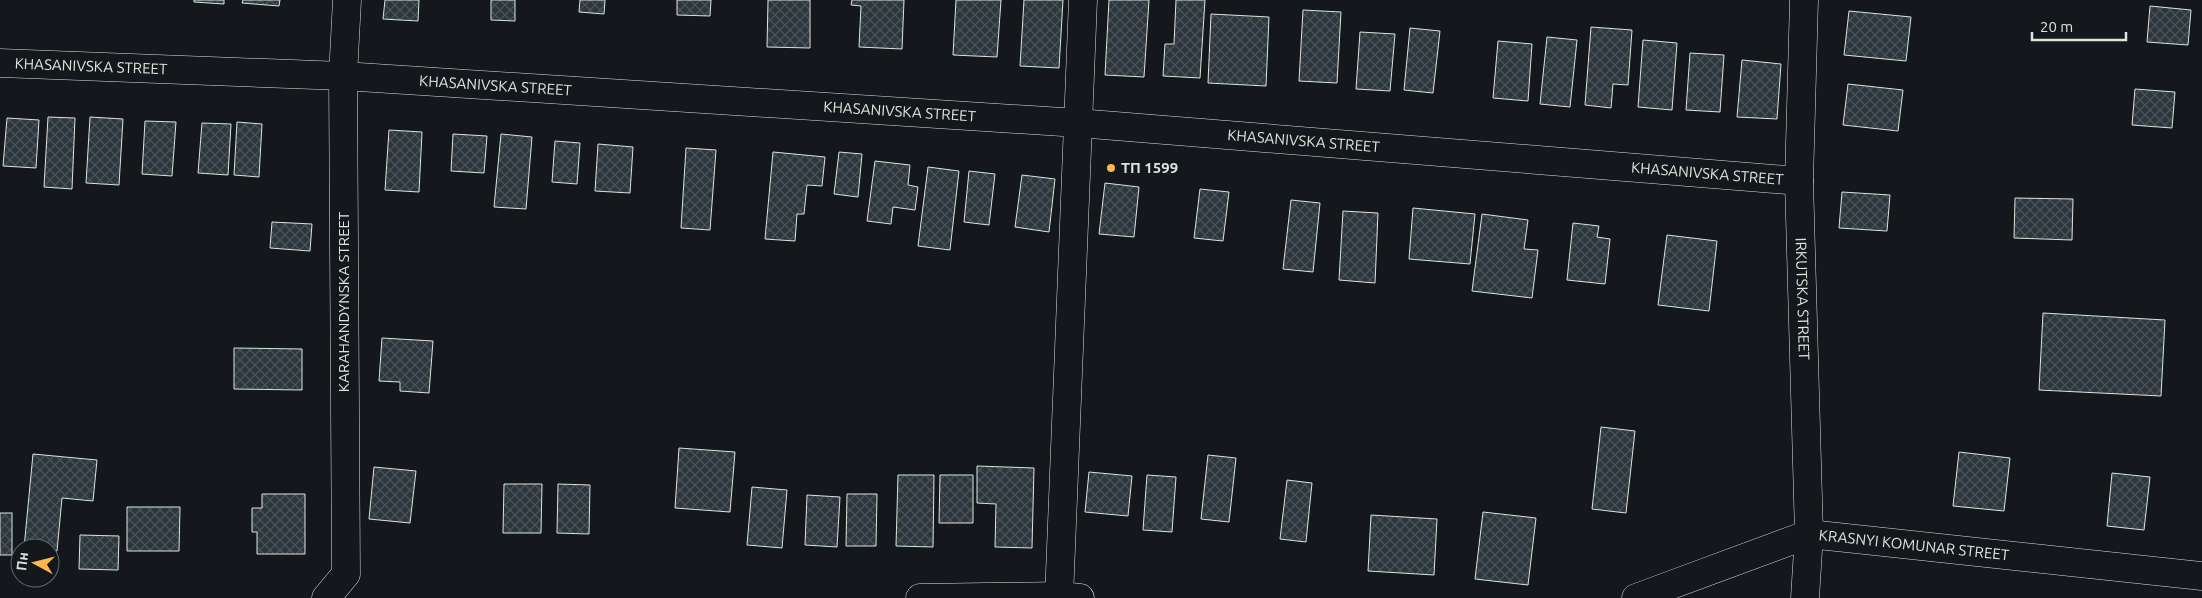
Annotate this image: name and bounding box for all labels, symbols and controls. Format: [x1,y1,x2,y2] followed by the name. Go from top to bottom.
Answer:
[2032,10,2126,42] scale bar
[2040,18,2073,35] text: 20 m
[14,55,168,77] street label: KHASANIVSKA STREET
[419,72,573,99] street label: KHASANIVSKA STREET
[823,98,977,124] street label: KHASANIVSKA STREET
[1227,126,1381,155] street label: KHASANIVSKA STREET
[1121,159,1178,176] place label: ТП 1599
[1630,159,1785,188] street label: KHASANIVSKA STREET
[1105,162,1117,174] marker: ТП 1599
[335,211,352,392] street label: KARAHANDYNSKA STREET
[1793,237,1813,361] street label: IRKUTSKA STREET
[1818,526,2011,563] street label: KRASNYI KOMUNAR STREET
[10,538,60,588] north arrow
[13,551,31,572] text: Пн

